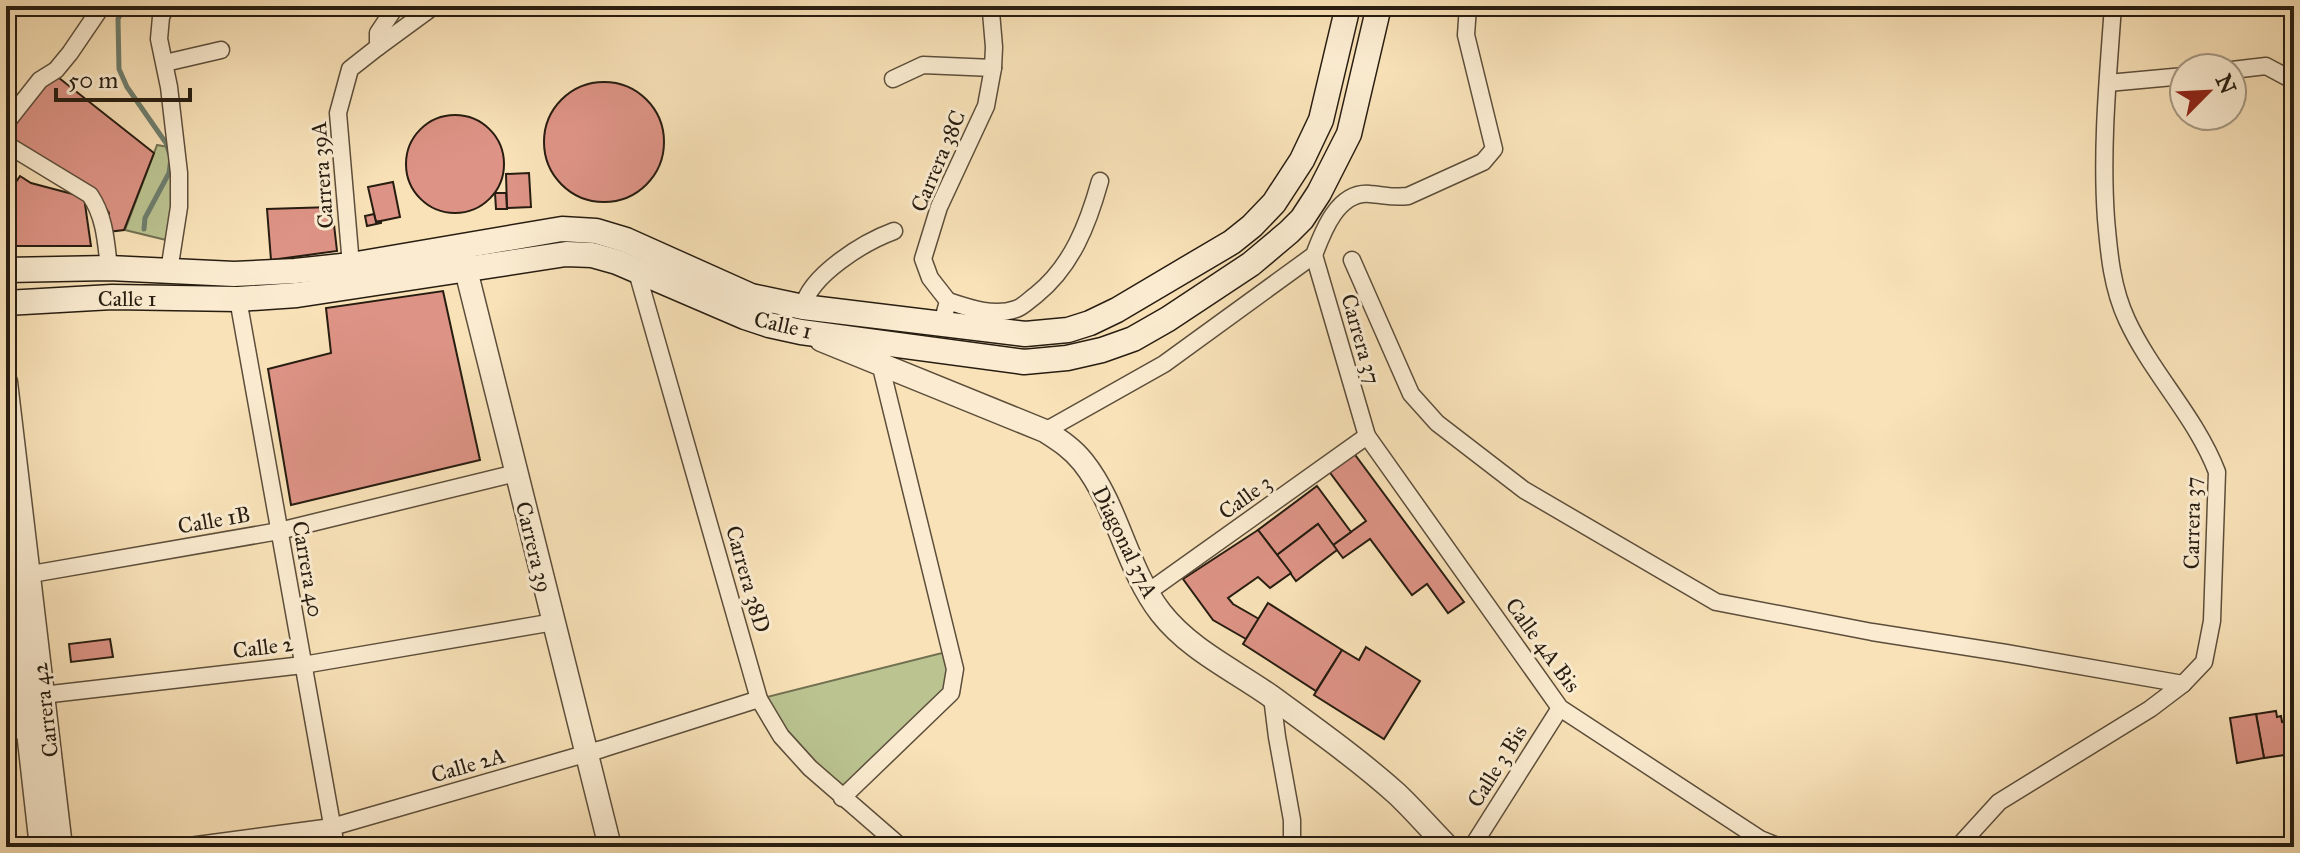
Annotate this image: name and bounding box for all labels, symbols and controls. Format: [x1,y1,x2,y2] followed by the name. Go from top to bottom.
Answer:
[56,52,190,102] scale bar
[2168,52,2248,132] north arrow
[68,65,118,95] text: 50 m
[2210,70,2242,98] text: N
[905,106,971,216] street label: Carrera 38C
[305,120,339,230] street label: Carrera 39A
[98,285,156,312] street label: Calle 1
[1335,291,1387,387] street label: Carrera 37
[751,305,815,345] street label: Calle 1
[1213,469,1277,525] street label: Calle 3
[2178,476,2206,570] street label: Carrera 37
[1086,482,1164,603] street label: Diagonal 37A
[510,499,558,595] street label: Carrera 39
[176,500,252,540] street label: Calle 1B
[286,519,330,619] street label: Carrera 40
[720,522,776,636] street label: Carrera 38D
[1500,592,1586,698] street label: Calle 4A Bis
[231,630,295,664] street label: Calle 2
[26,661,64,759] street label: Carrera 42
[1461,720,1533,812] street label: Calle 3 Bis
[428,742,508,788] street label: Calle 2A

